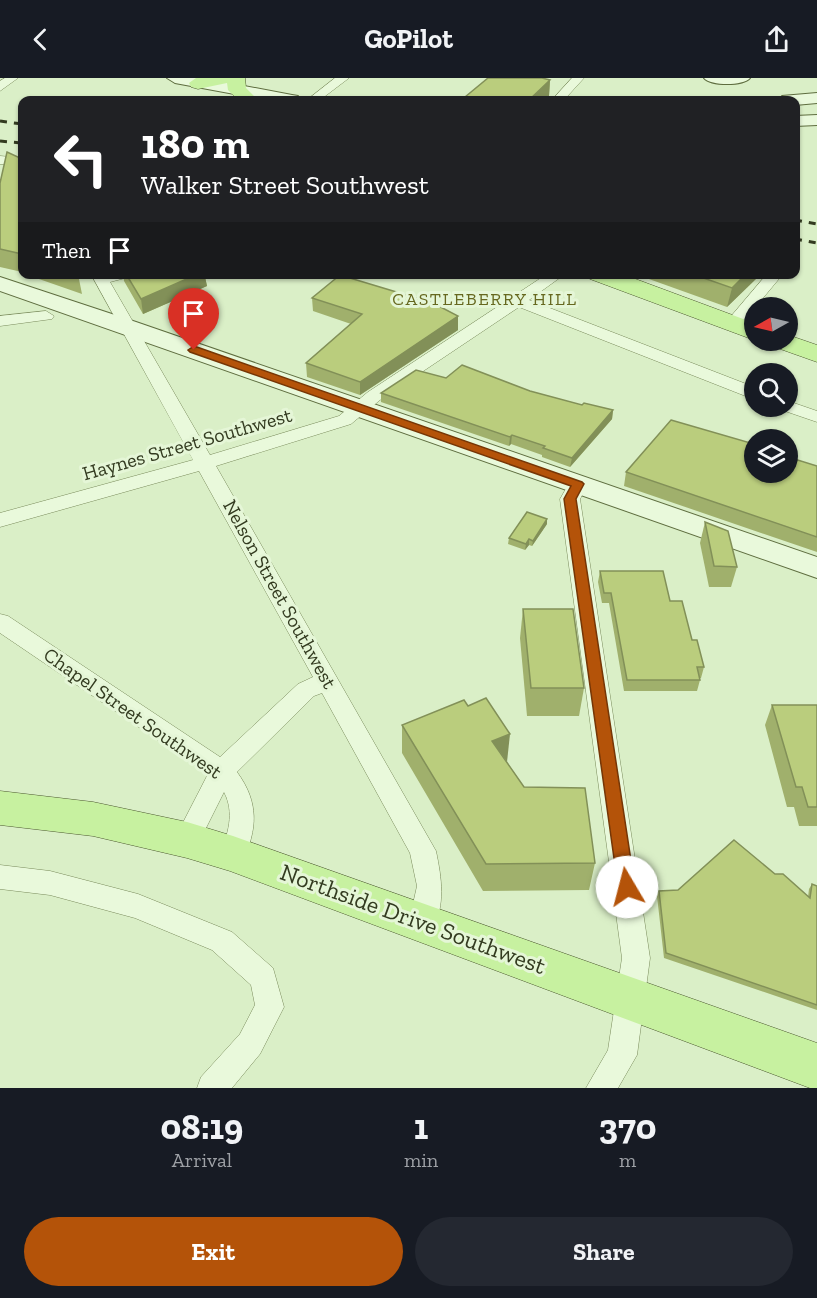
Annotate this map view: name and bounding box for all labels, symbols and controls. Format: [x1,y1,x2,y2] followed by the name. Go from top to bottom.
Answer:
[24,23,57,56] icon: back
[364,23,453,55] text: GoPilot
[760,23,793,56] icon: share
[141,118,249,169] text: 180 m
[42,120,120,198] icon: left
[141,169,429,201] text: Walker Street Southwest
[103,234,136,267] icon: arrive
[42,237,91,264] text: Then
[168,288,219,350] pin
[392,288,578,310] district label: CASTLEBERRY HILL
[177,297,210,330] icon: arrive
[744,297,798,351] north arrow
[744,297,798,483] map controls
[744,363,798,417] button: search
[79,402,295,485] street label: Haynes Street Southwest
[744,429,798,483] button: layers
[218,495,342,693] street label: Nelson Street Southwest
[39,642,227,784] street label: Chapel Street Southwest
[595,855,659,919] position arrow
[277,857,550,980] street label: Northside Drive Southwest
[161,1105,243,1148] text: 08:19
[414,1105,428,1148] text: 1
[599,1105,656,1148] text: 370
[172,1148,232,1172] text: Arrival
[404,1148,438,1172] text: min
[619,1148,636,1172] text: m
[24,1217,403,1286] button: Exit
[415,1217,793,1286] button: Share

